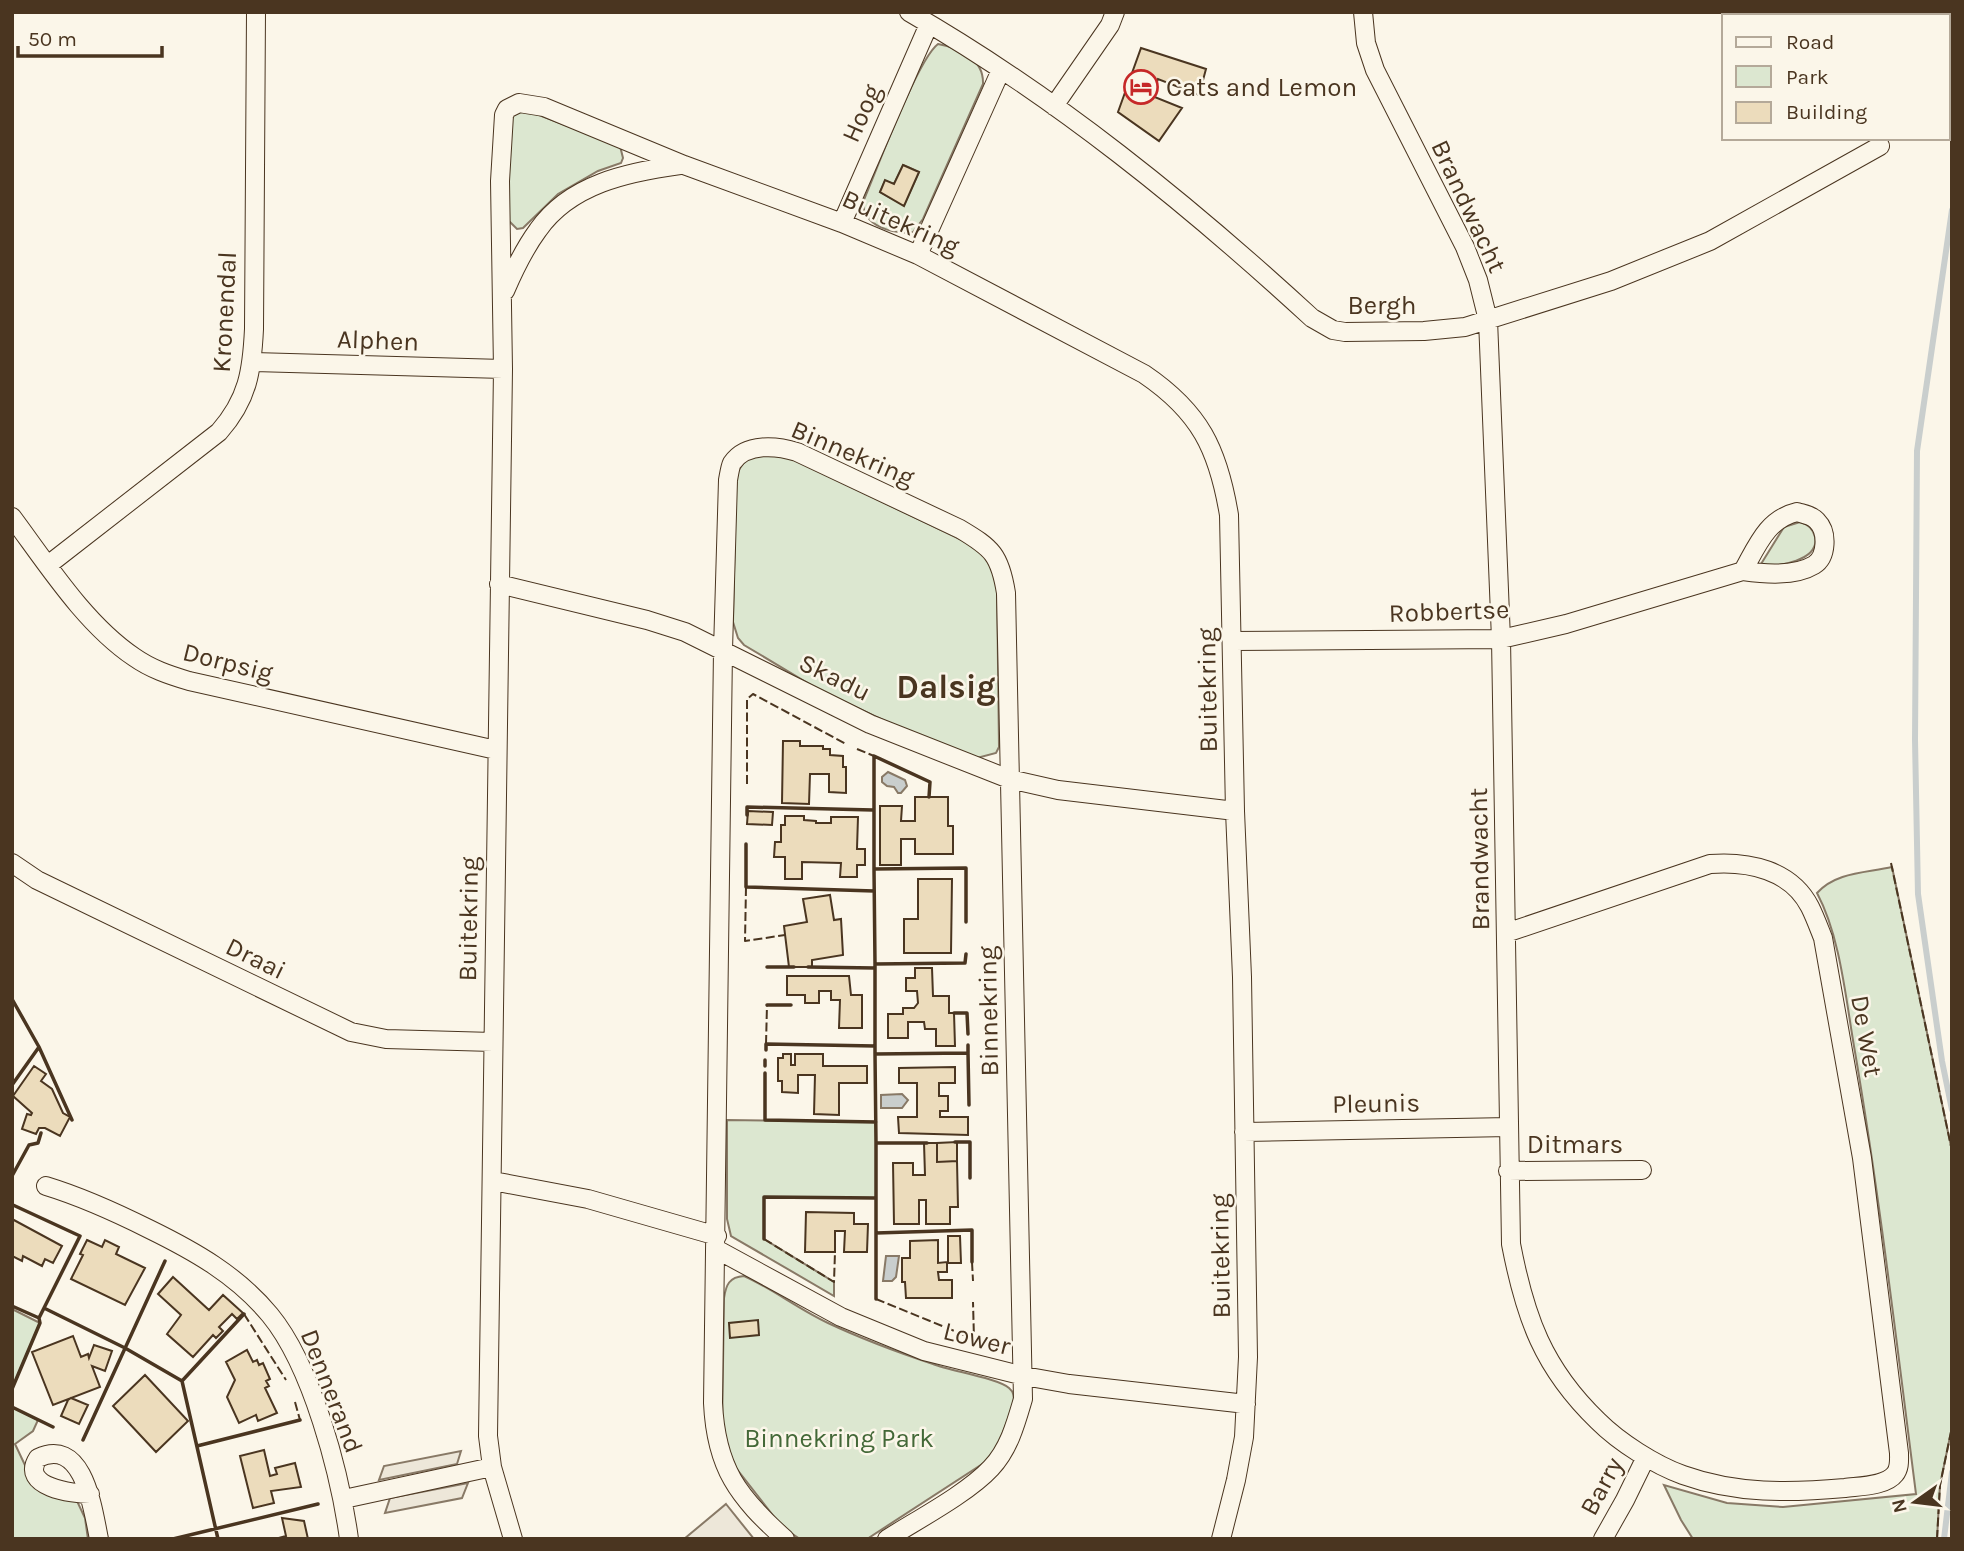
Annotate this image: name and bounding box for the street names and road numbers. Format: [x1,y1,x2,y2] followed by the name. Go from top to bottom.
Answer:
[835,79,888,147] street label: Hoog
[1424,135,1513,278] street label: Brandwacht
[837,183,964,262] street label: Buitekring
[206,251,243,373] street label: Kronendal
[1348,290,1416,321] street label: Bergh
[336,324,420,357] street label: Alphen
[787,414,919,493] street label: Binnekring
[1388,594,1510,629] street label: Robbertse
[1191,627,1224,753] street label: Buitekring
[179,636,277,689] street label: Dorpsig
[794,647,876,708] street label: Skadu
[1463,787,1496,931] street label: Brandwacht
[452,856,485,982] street label: Buitekring
[221,931,291,986] street label: Draai
[972,945,1005,1077] street label: Binnekring
[1844,993,1889,1079] street label: De Wet
[1332,1087,1420,1120] street label: Pleunis
[1527,1129,1623,1160] street label: Ditmars
[1204,1193,1237,1319] street label: Buitekring
[940,1315,1014,1362] street label: Lower
[294,1325,369,1457] street label: Dennerand
[1573,1452,1630,1521] street label: Barry

